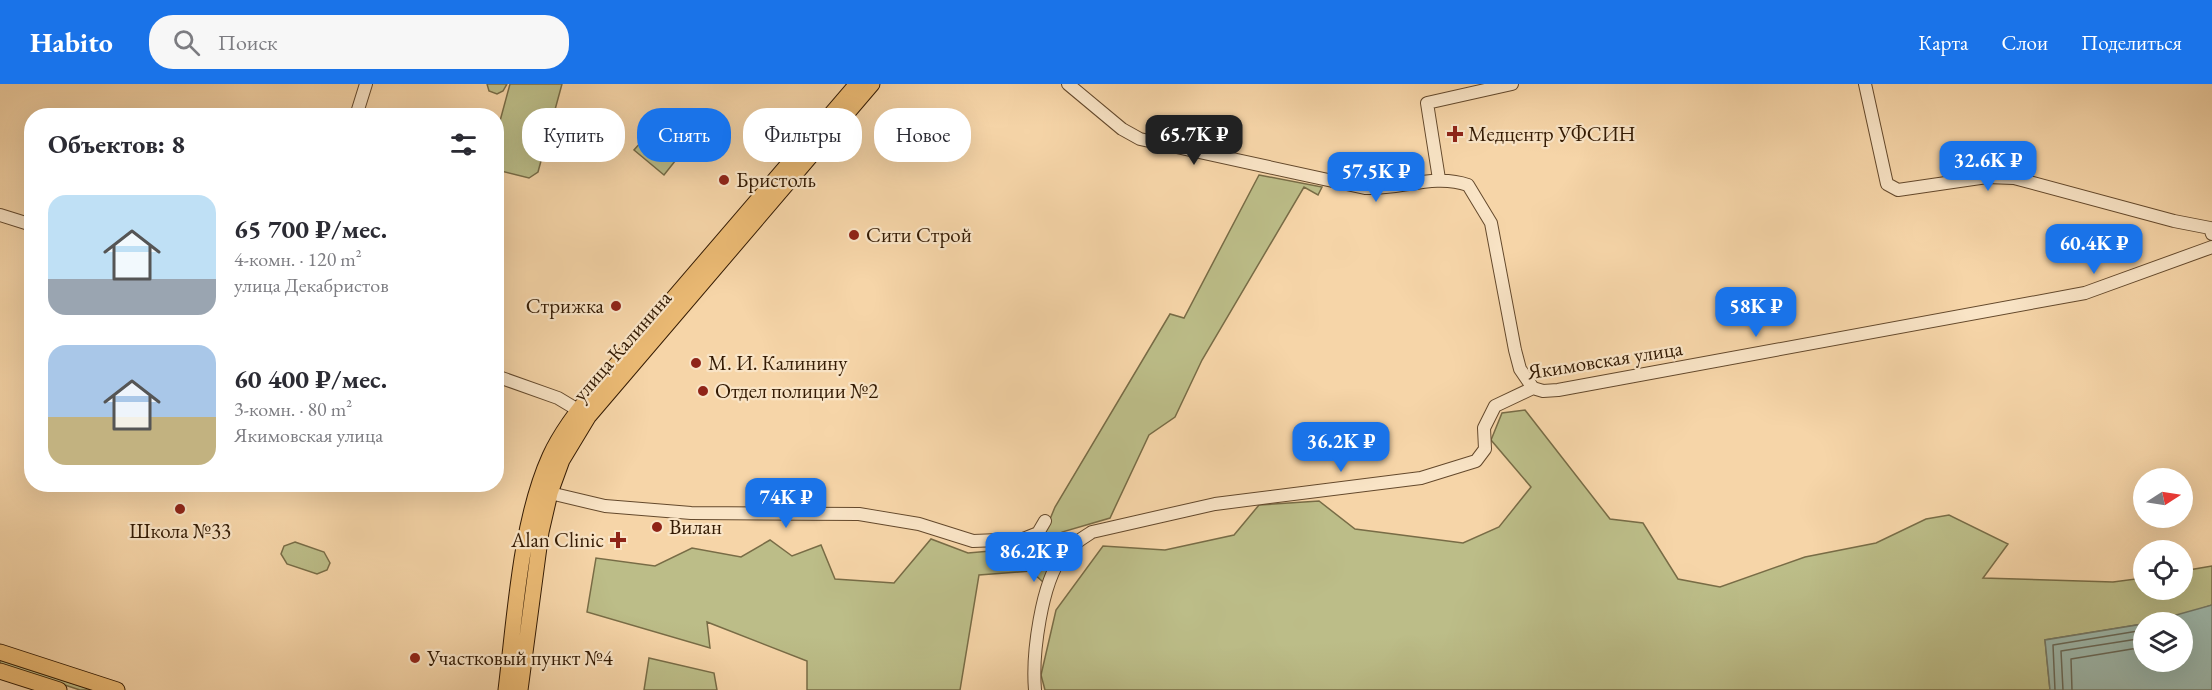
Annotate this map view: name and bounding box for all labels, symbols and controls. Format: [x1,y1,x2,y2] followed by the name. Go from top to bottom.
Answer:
[149,15,569,69] search box
[30,24,113,60] text: Habito
[170,26,203,59] icon: search
[218,28,278,57] text: Поиск
[1918,29,1968,56] text: Карта
[2001,29,2048,56] text: Слои
[2081,29,2182,56] text: Поделиться
[522,108,625,162] chip: Купить
[637,108,731,162] chip: Снять
[743,108,862,162] chip: Фильтры
[874,108,971,162] chip: Новое
[1139,115,1249,166] pin: 65.7K ₽
[1468,120,1636,147] place label: Медцентр УФСИН
[1160,121,1228,147] text: 65.7K ₽
[1446,125,1464,143] marker: Медцентр УФСИН
[48,127,185,161] text: Объектов: 8
[447,128,480,161] icon: filters
[1933,141,2043,192] pin: 32.6K ₽
[1954,147,2022,173] text: 32.6K ₽
[1321,152,1431,203] pin: 57.5K ₽
[1342,158,1410,184] text: 57.5K ₽
[736,166,816,193] place label: Бристоль
[717,173,731,187] marker: Бристоль
[234,212,387,246] text: 65 700 ₽/мес.
[96,219,168,291] icon: home
[866,221,972,248] place label: Сити Строй
[2039,224,2149,275] pin: 60.4K ₽
[847,228,861,242] marker: Сити Строй
[2060,230,2128,256] text: 60.4K ₽
[234,246,362,272] text: 4-комн. · 120 m²
[234,272,389,298] text: улица Декабристов
[566,284,677,407] street label: улица Калинина
[1714,287,1798,338] pin: 58K ₽
[526,292,605,319] place label: Стрижка
[1729,293,1783,319] text: 58K ₽
[609,299,623,313] marker: Стрижка
[1524,334,1685,385] street label: Якимовская улица
[708,349,848,376] place label: М. И. Калинину
[689,356,703,370] marker: М. И. Калинину
[234,362,387,396] text: 60 400 ₽/мес.
[96,369,168,441] icon: home
[715,377,878,404] place label: Отдел полиции №2
[696,384,710,398] marker: Отдел полиции №2
[234,396,352,422] text: 3-комн. · 80 m²
[234,422,383,448] text: Якимовская улица
[1286,422,1396,473] pin: 36.2K ₽
[1307,428,1375,454] text: 36.2K ₽
[2133,468,2193,528] north arrow
[2133,468,2193,672] map controls
[744,478,828,529] pin: 74K ₽
[759,484,813,510] text: 74K ₽
[173,502,187,516] marker: Школа №33
[669,513,722,540] place label: Вилан
[129,517,231,544] place label: Школа №33
[650,520,664,534] marker: Вилан
[510,526,604,553] place label: Alan Clinic
[609,531,627,549] marker: Alan Clinic
[979,532,1089,583] pin: 86.2K ₽
[1000,538,1068,564] text: 86.2K ₽
[2133,540,2193,600] button: locate
[2133,612,2193,672] button: layers
[426,644,614,671] place label: Участковый пункт №4
[408,651,422,665] marker: Участковый пункт №4

